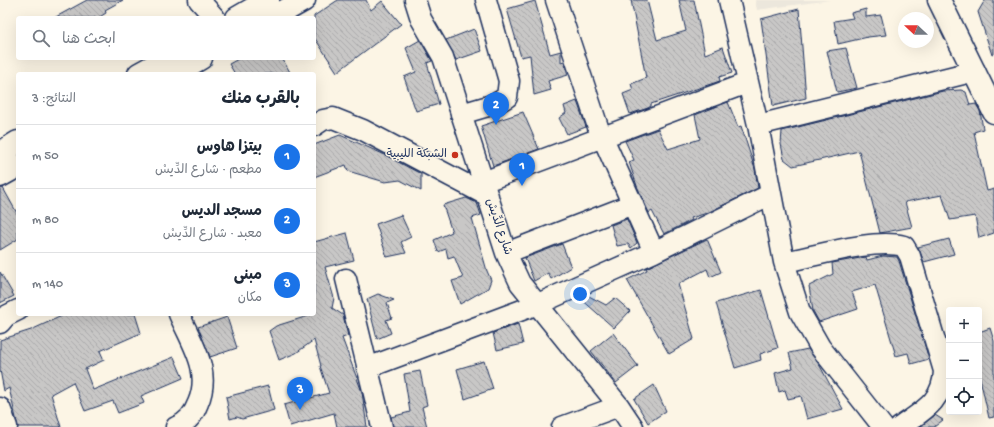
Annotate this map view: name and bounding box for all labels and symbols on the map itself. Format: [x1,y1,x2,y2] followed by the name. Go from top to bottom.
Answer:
[898,12,934,48] north arrow
[483,92,509,125] pin: 2
[386,148,447,162] place label: الشبكة الليبية
[450,150,460,160] marker: الشبكة الليبية
[509,153,535,186] pin: 1
[482,196,516,257] street label: شارع الدِّيسْ
[570,284,590,304] your location
[287,377,313,410] pin: 3

